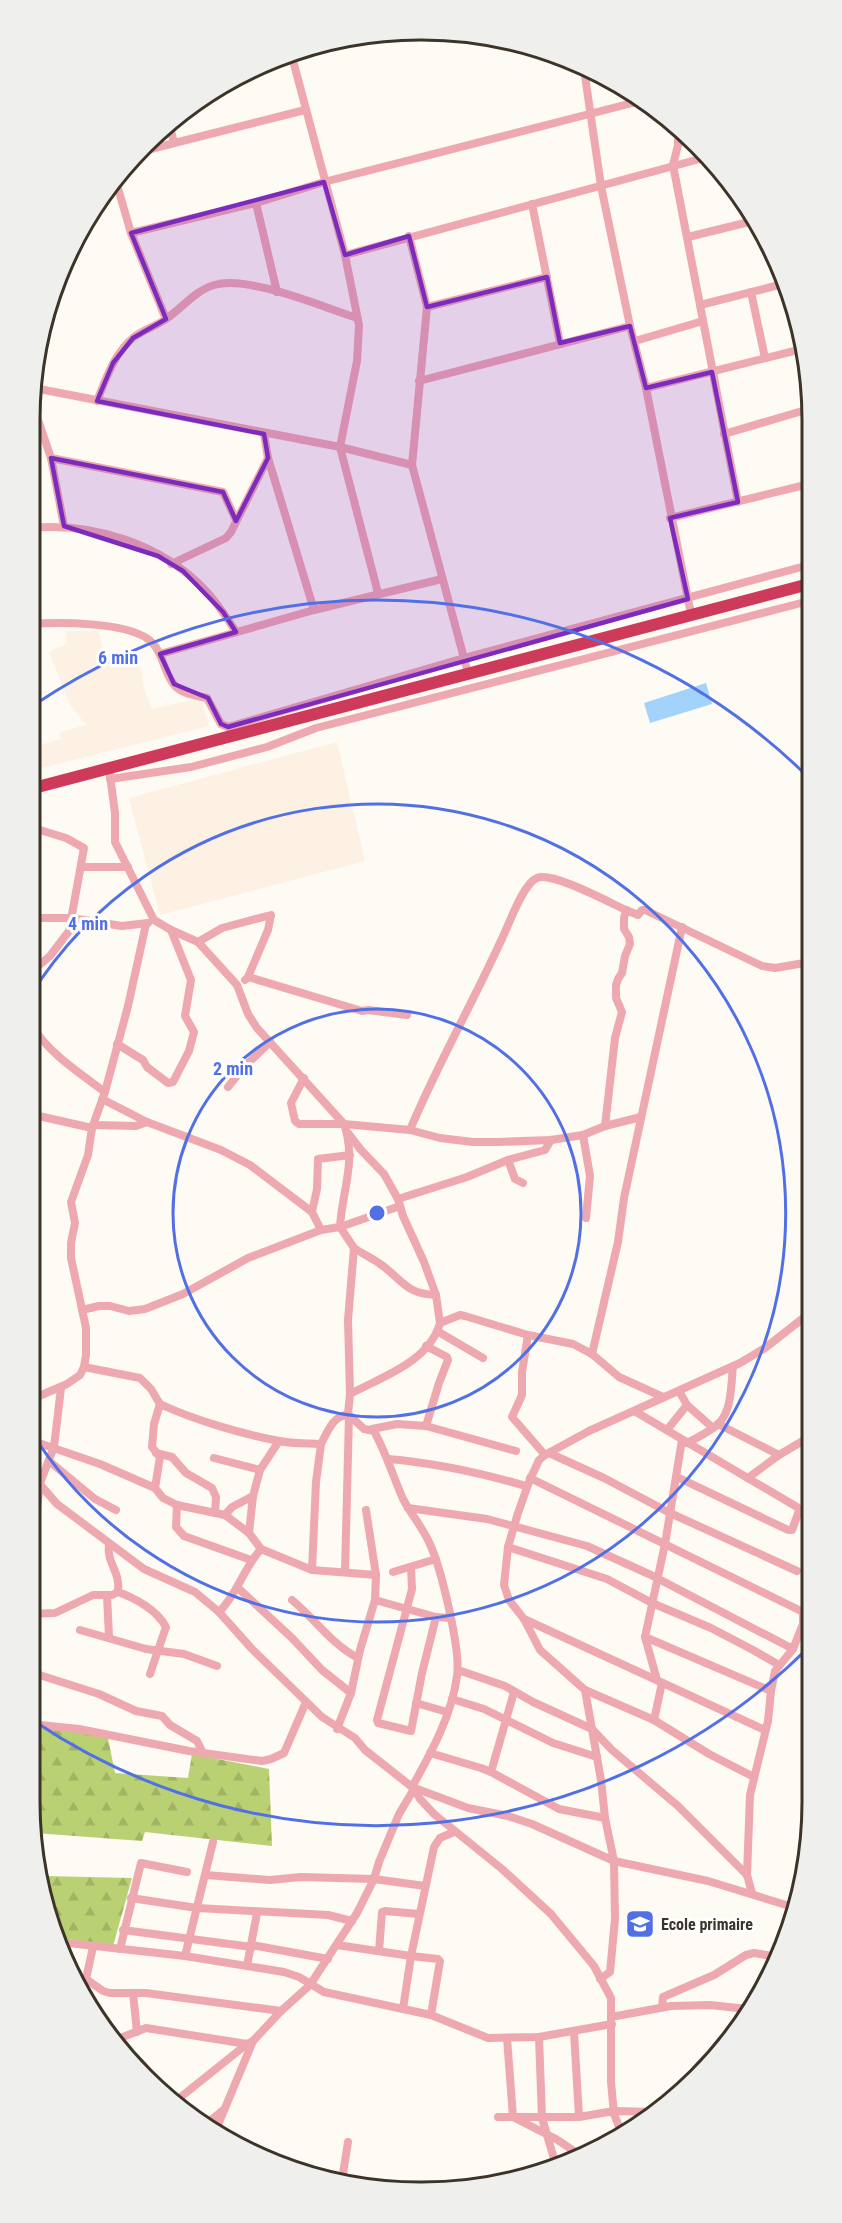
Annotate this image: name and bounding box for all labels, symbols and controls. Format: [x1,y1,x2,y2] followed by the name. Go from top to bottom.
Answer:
[98,647,138,668] text: 6 min
[68,913,108,934] text: 4 min
[213,1058,253,1079] text: 2 min
[367,1203,387,1223] centre of rings
[624,1908,656,1940] school or university icon: Ecole primaire
[661,1915,753,1934] place label: Ecole primaire

